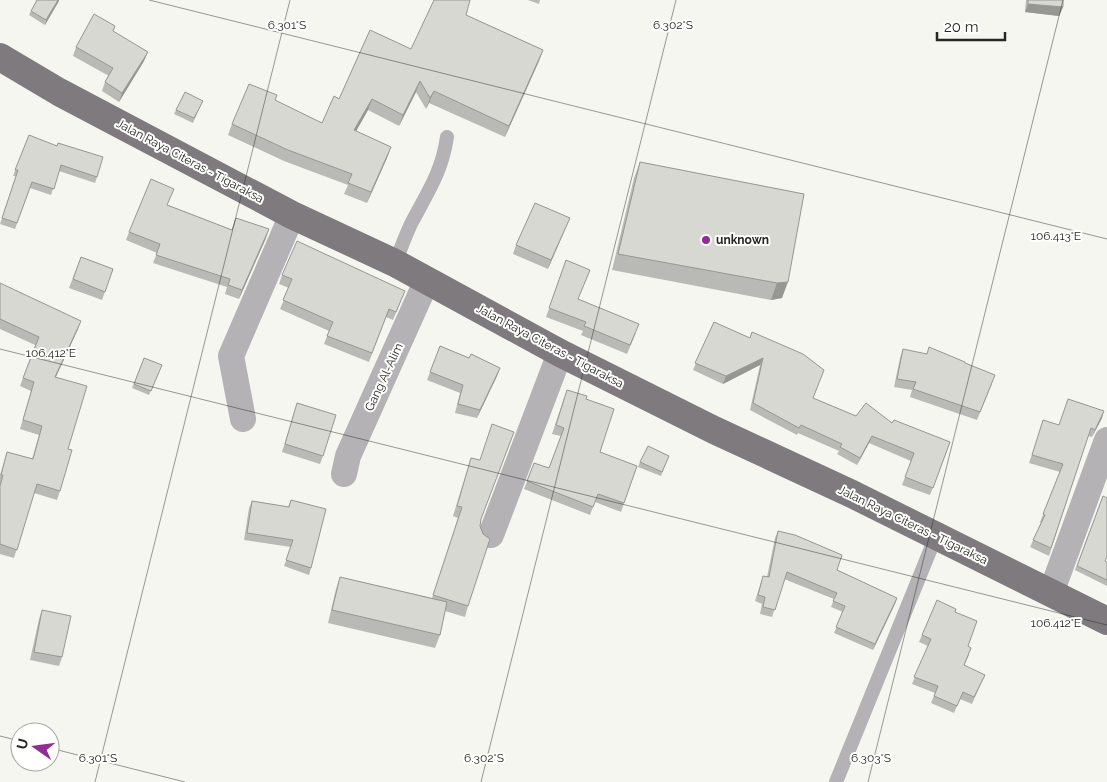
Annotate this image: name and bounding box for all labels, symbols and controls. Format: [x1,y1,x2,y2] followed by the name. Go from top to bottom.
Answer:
[937,10,1004,42] scale bar
[268,18,306,32] text: 6.301°S
[653,18,693,32] text: 6.302°S
[944,18,979,36] text: 20 m
[114,116,266,206] street label: Jalan Raya Citeras - Tigaraksa
[1031,229,1081,243] text: 106.413°E
[716,233,769,247] place label: unknown
[700,234,712,246] marker: unknown
[474,301,626,391] street label: Jalan Raya Citeras - Tigaraksa
[362,341,406,413] street label: Gang Al-Alim
[26,346,76,360] text: 106.412°E
[836,483,990,567] street label: Jalan Raya Citeras - Tigaraksa
[1031,616,1081,630] text: 106.412°E
[10,722,60,772] north arrow
[13,737,31,751] text: U
[79,751,117,765] text: 6.301°S
[464,751,504,765] text: 6.302°S
[851,751,891,765] text: 6.303°S

